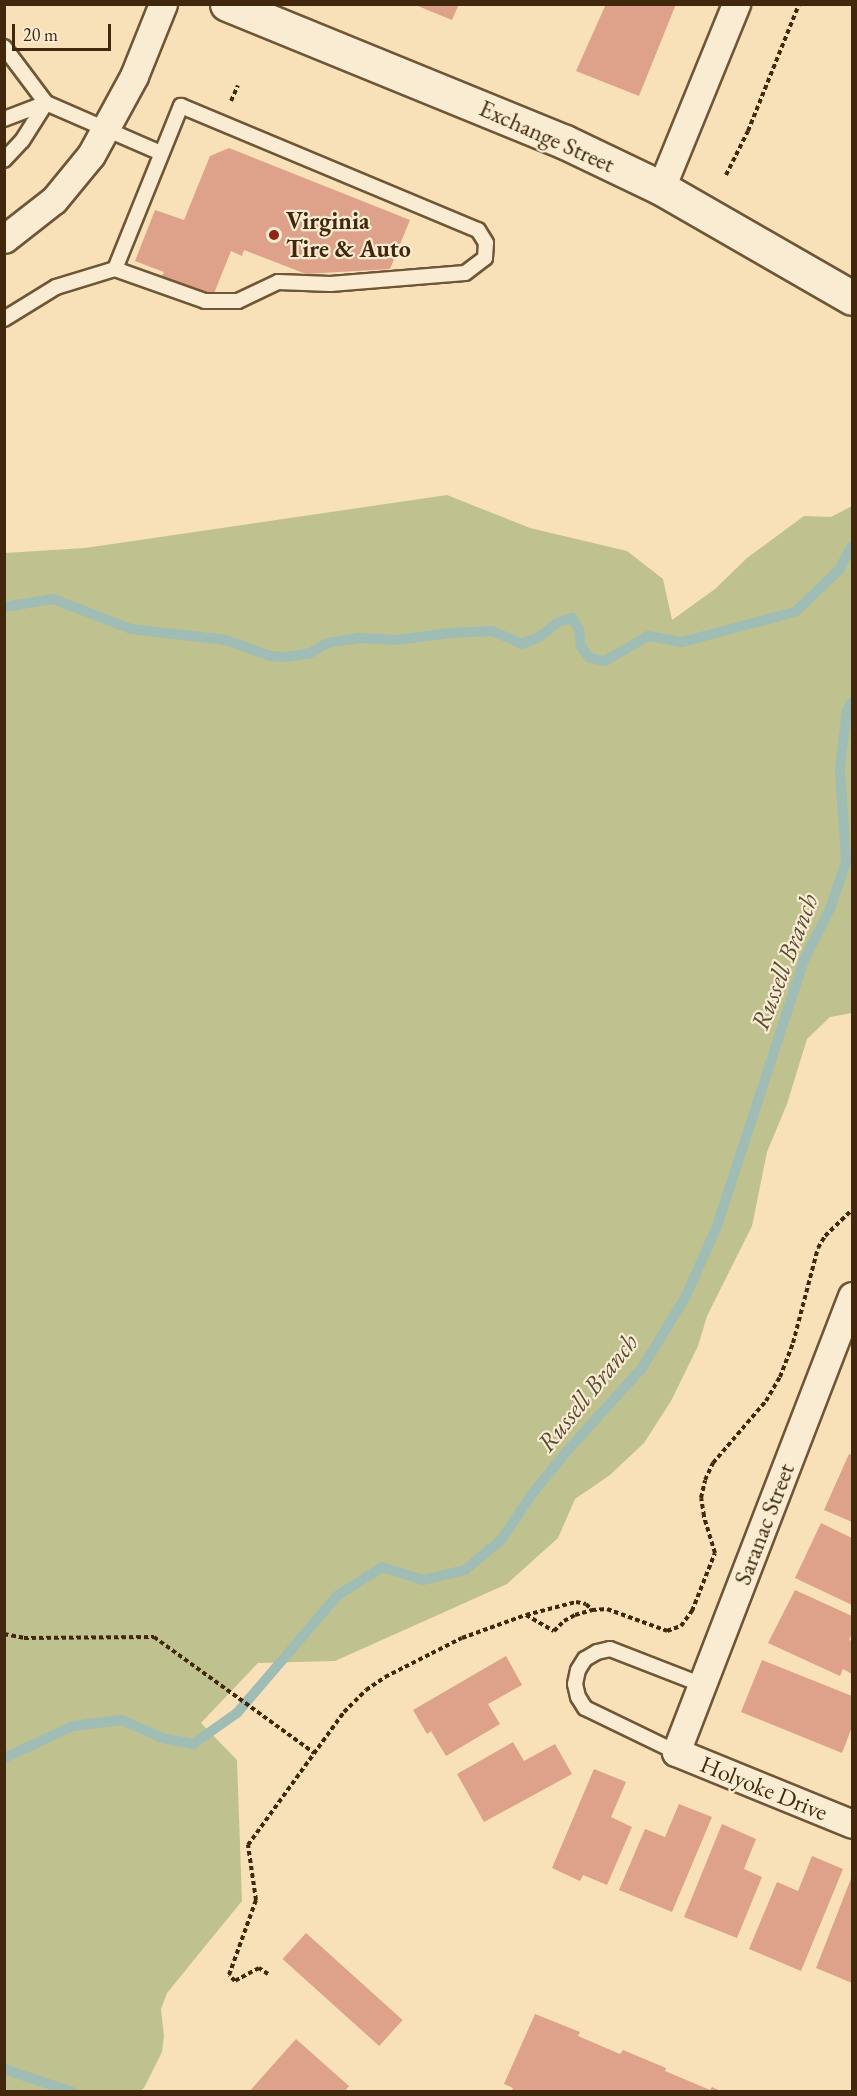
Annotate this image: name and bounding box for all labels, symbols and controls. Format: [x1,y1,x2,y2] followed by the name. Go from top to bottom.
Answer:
[15,12,114,50] scale bar
[23,23,58,46] text: 20 m
[475,93,619,179] street label: Exchange Street
[286,207,411,263] place label: Virginia Tire & Auto
[267,228,281,242] marker: Virginia Tire & Auto
[745,890,825,1034] water label: Russell Branch
[531,1328,645,1458] water label: Russell Branch
[728,1459,800,1589] street label: Saranac Street
[696,1749,832,1827] street label: Holyoke Drive

